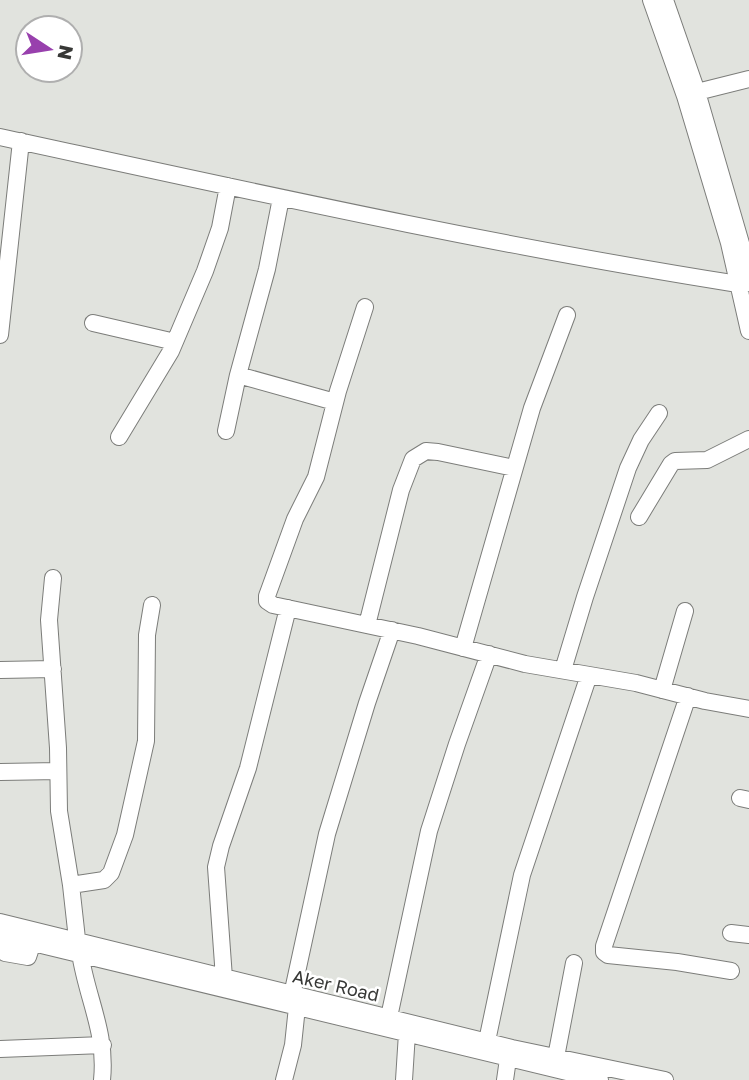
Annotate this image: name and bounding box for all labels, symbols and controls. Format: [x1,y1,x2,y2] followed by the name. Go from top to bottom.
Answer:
[14,14,84,84] north arrow
[53,43,79,62] text: N
[291,964,381,1006] street label: Aker Road

